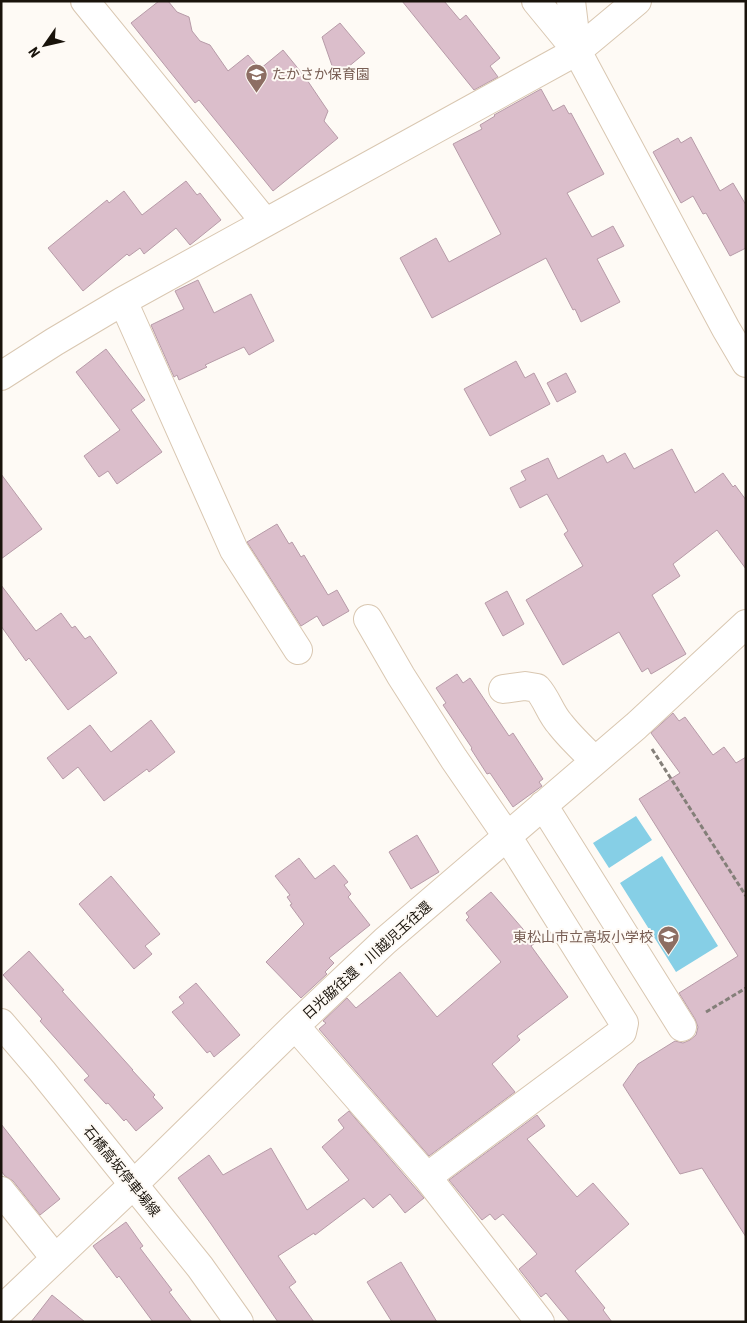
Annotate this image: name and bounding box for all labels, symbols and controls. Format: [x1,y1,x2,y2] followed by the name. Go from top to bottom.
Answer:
[20,20,70,70] north arrow
[25,44,43,60] text: N
[244,62,268,93] school or university icon: たかさか保育園
[272,66,370,82] place label: たかさか保育園
[299,898,435,1022] street label: 日光脇往還・川越児玉往還
[657,925,681,956] school or university icon: 東松山市立高坂小学校
[513,929,653,945] place label: 東松山市立高坂小学校
[81,1122,163,1220] street label: 石橋高坂停車場線

